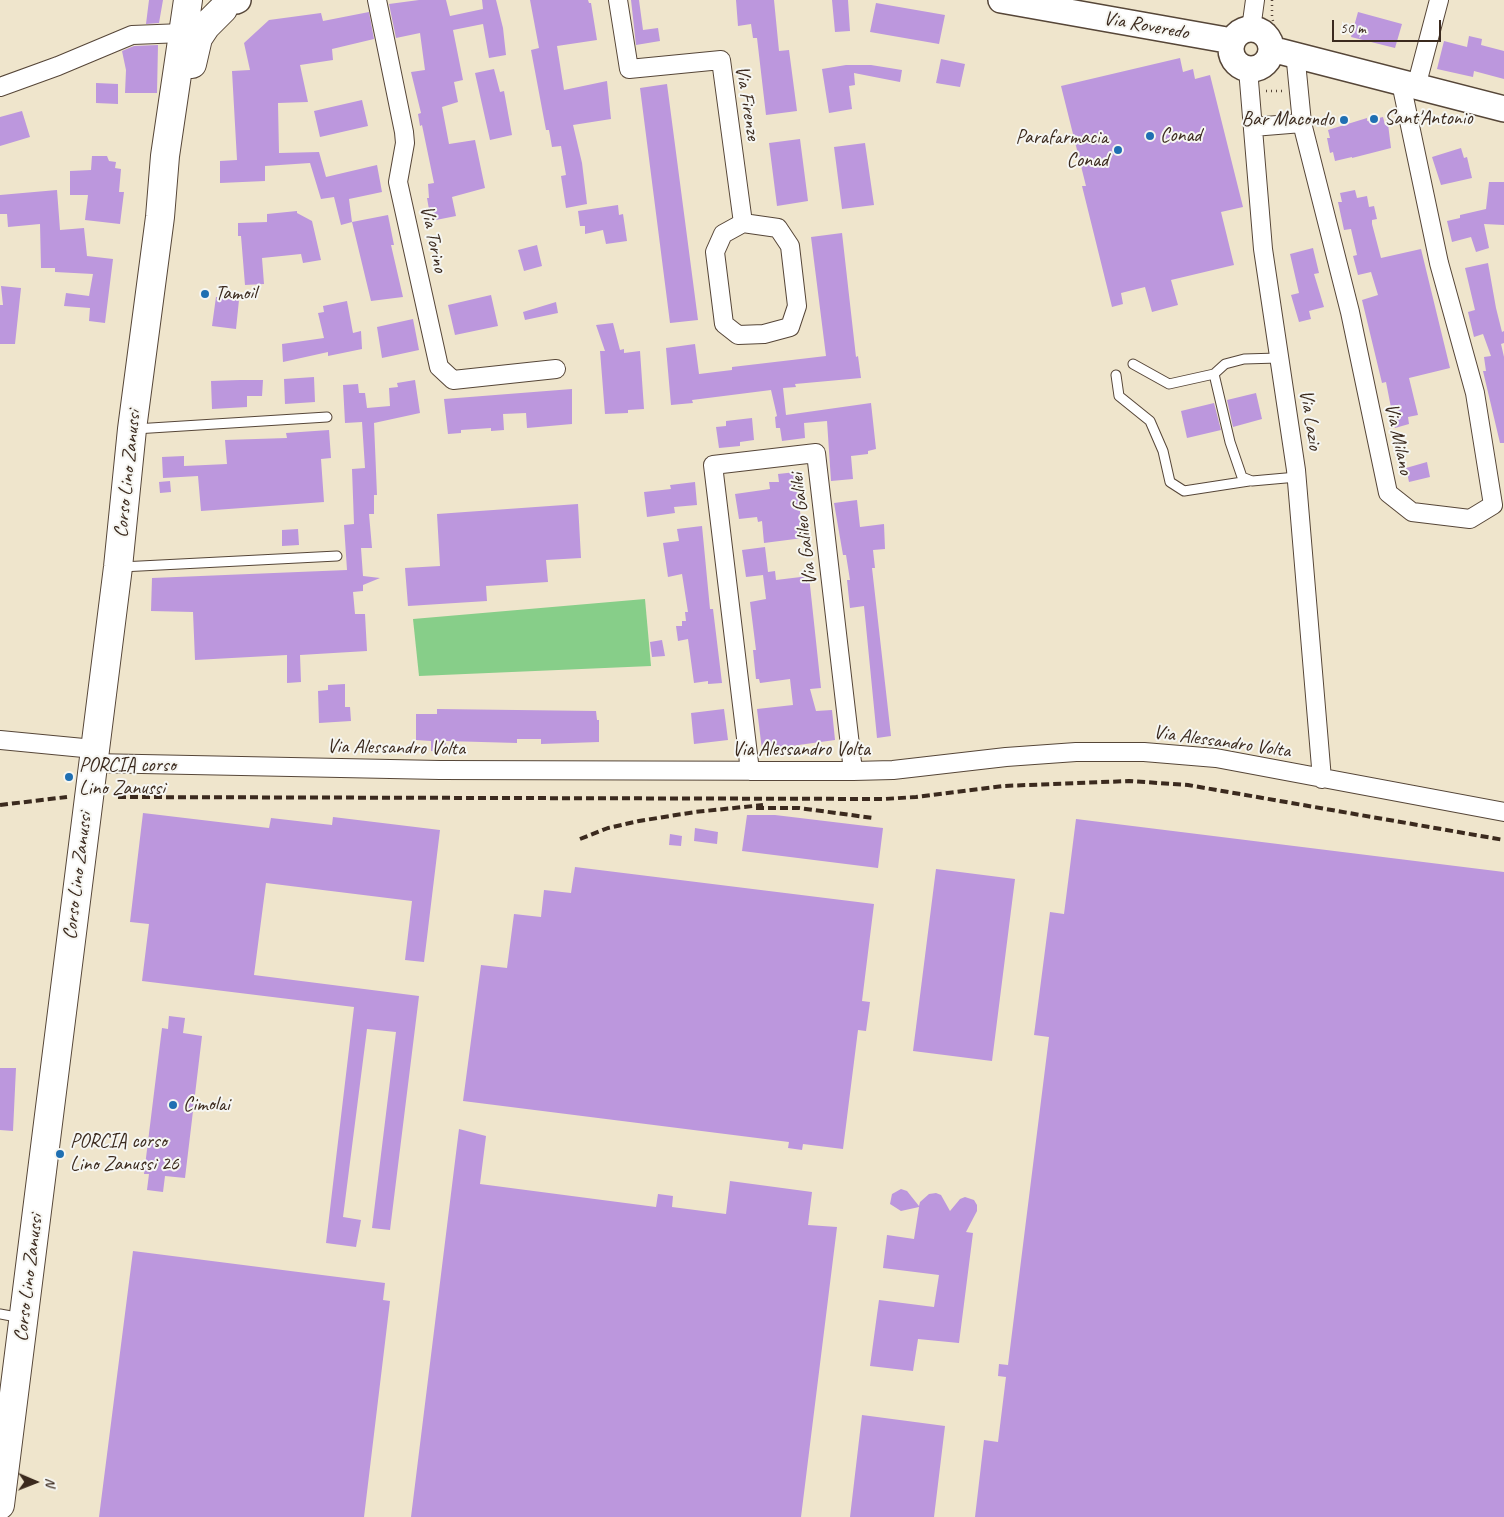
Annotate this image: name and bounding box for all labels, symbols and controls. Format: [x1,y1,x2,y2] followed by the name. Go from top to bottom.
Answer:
[1102,7,1190,45] street label: Via Roveredo
[1334,10,1443,42] scale bar
[1340,19,1366,38] text: 50 m
[729,64,765,142] street label: Via Firenze
[1384,107,1473,131] place label: Sant'Antonio
[1242,108,1334,132] place label: Bar Macondo
[1368,113,1380,125] marker: Sant'Antonio
[1338,114,1350,126] marker: Bar Macondo
[1160,124,1201,148] place label: Conad
[1015,126,1108,173] place label: Parafarmacia Conad
[1144,130,1156,142] marker: Conad
[1112,144,1124,156] marker: Parafarmacia Conad
[414,203,452,275] street label: Via Torino
[215,282,256,306] place label: Tamoil
[199,288,211,300] marker: Tamoil
[1293,388,1327,452] street label: Via Lazio
[1379,401,1417,477] street label: Via Milano
[109,409,147,539] street label: Corso Lino Zanussi
[785,471,823,587] street label: Via Galileo Galilei
[1152,720,1292,764] street label: Via Alessandro Volta
[327,735,465,761] street label: Via Alessandro Volta
[732,738,870,762] street label: Via Alessandro Volta
[79,754,176,801] place label: PORCIA corso Lino Zanussi
[63,771,75,783] marker: PORCIA corso Lino Zanussi
[58,811,98,941] street label: Corso Lino Zanussi
[183,1093,230,1117] place label: Cimolai
[167,1099,179,1111] marker: Cimolai
[70,1130,179,1177] place label: PORCIA corso Lino Zanussi 26
[54,1148,66,1160] marker: PORCIA corso Lino Zanussi 26
[9,1213,49,1343] street label: Corso Lino Zanussi
[10,1457,60,1507] north arrow
[42,1478,59,1487] text: N

